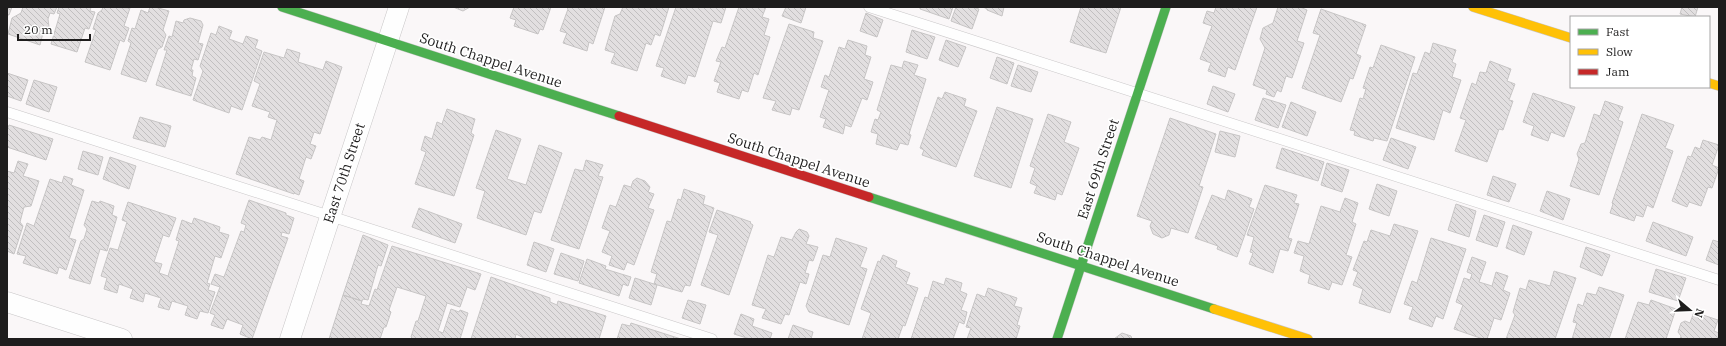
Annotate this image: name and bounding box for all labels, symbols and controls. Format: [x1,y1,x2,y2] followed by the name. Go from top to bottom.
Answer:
[18,16,90,42] scale bar
[1570,16,1710,88] legend
[24,22,53,37] text: 20 m
[1606,24,1630,39] text: Fast
[418,28,564,92] street label: South Chappel Avenue
[1606,44,1633,59] text: Slow
[1606,64,1630,79] text: Jam
[1073,116,1123,222] street label: East 69th Street
[319,120,369,226] street label: East 70th Street
[726,128,872,192] street label: South Chappel Avenue
[1035,227,1181,291] street label: South Chappel Avenue
[1670,290,1710,330] north arrow
[1691,307,1707,320] text: N

